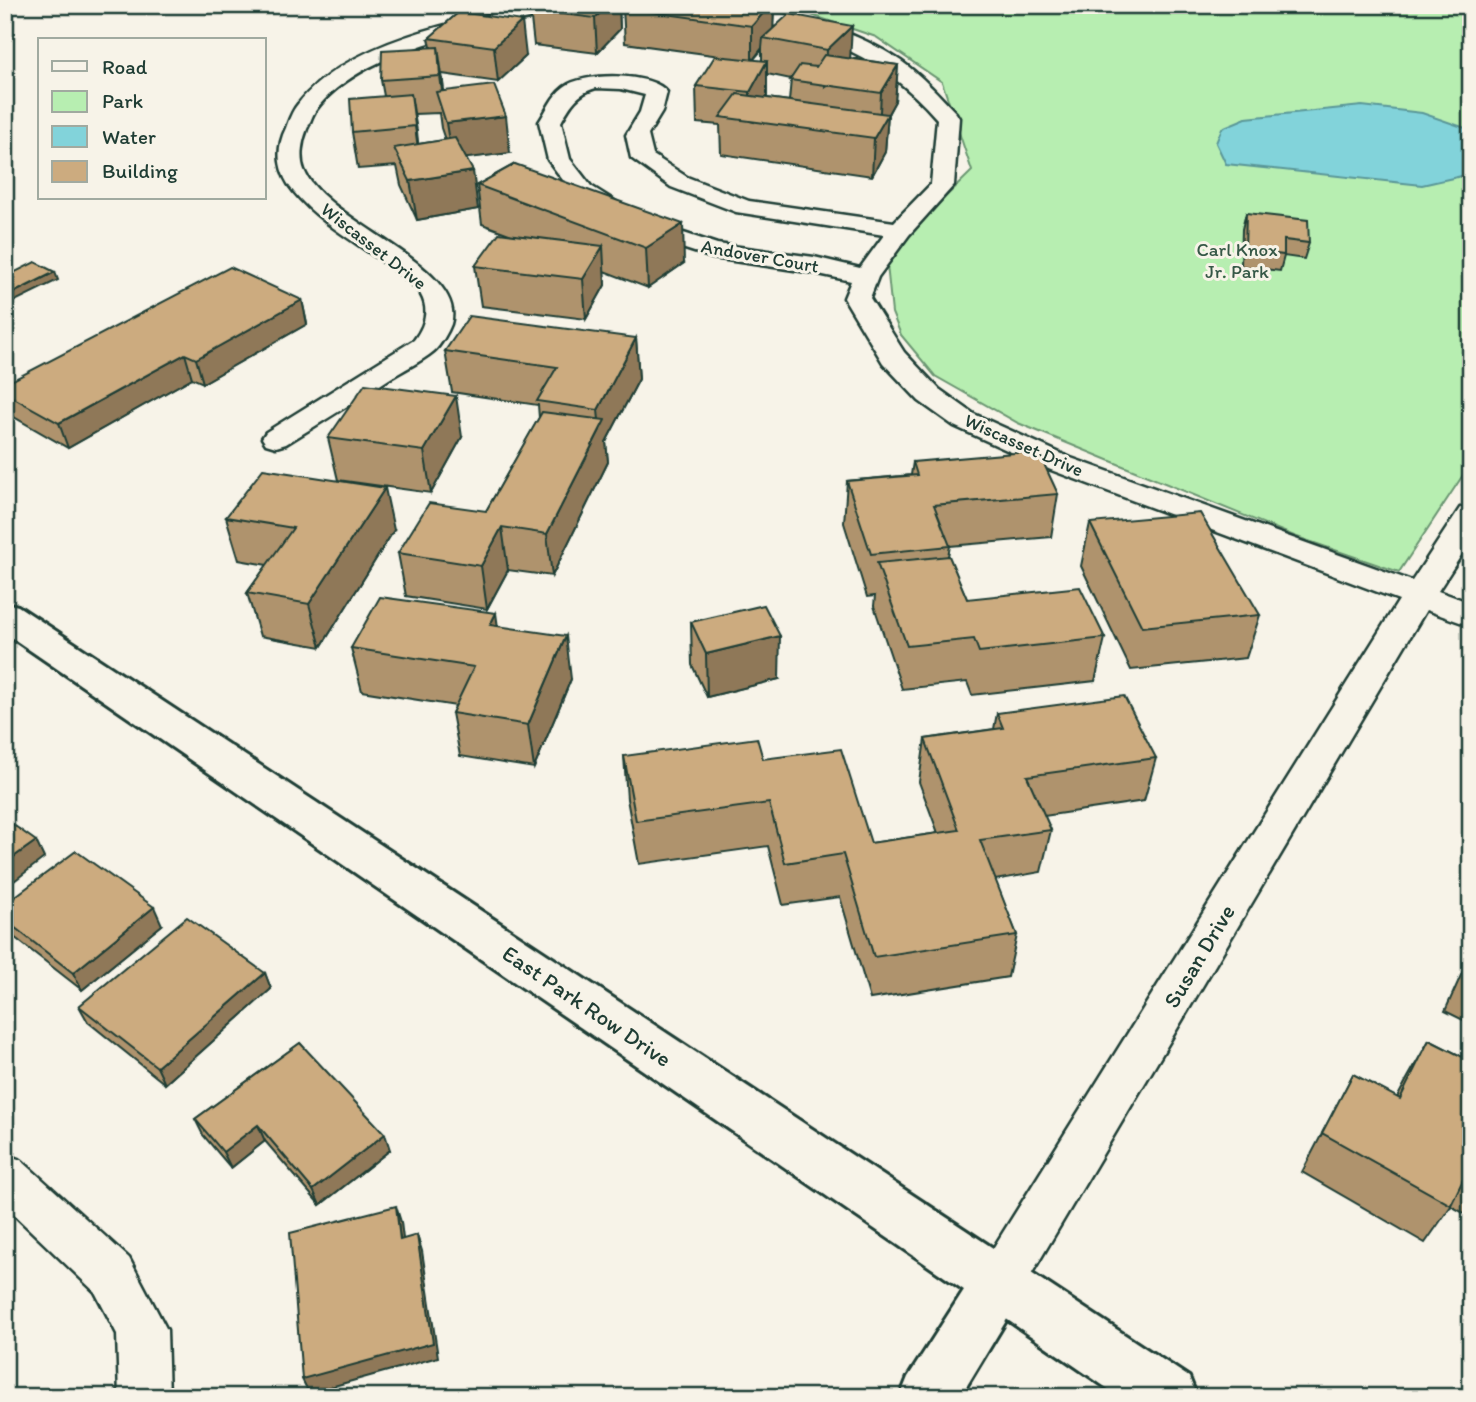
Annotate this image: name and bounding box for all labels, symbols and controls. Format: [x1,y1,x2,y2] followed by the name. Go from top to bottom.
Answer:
[38,38,266,200] legend
[102,54,148,79] text: Road
[102,88,144,113] text: Park
[102,124,156,149] text: Water
[102,158,178,183] text: Building
[317,198,431,294] street label: Wiscasset Drive
[699,234,821,278] street label: Andover Court
[1196,238,1278,283] park label: Carl Knox Jr. Park
[961,408,1087,482] street label: Wiscasset Drive
[1157,899,1241,1013] street label: Susan Drive
[497,939,677,1073] street label: East Park Row Drive

